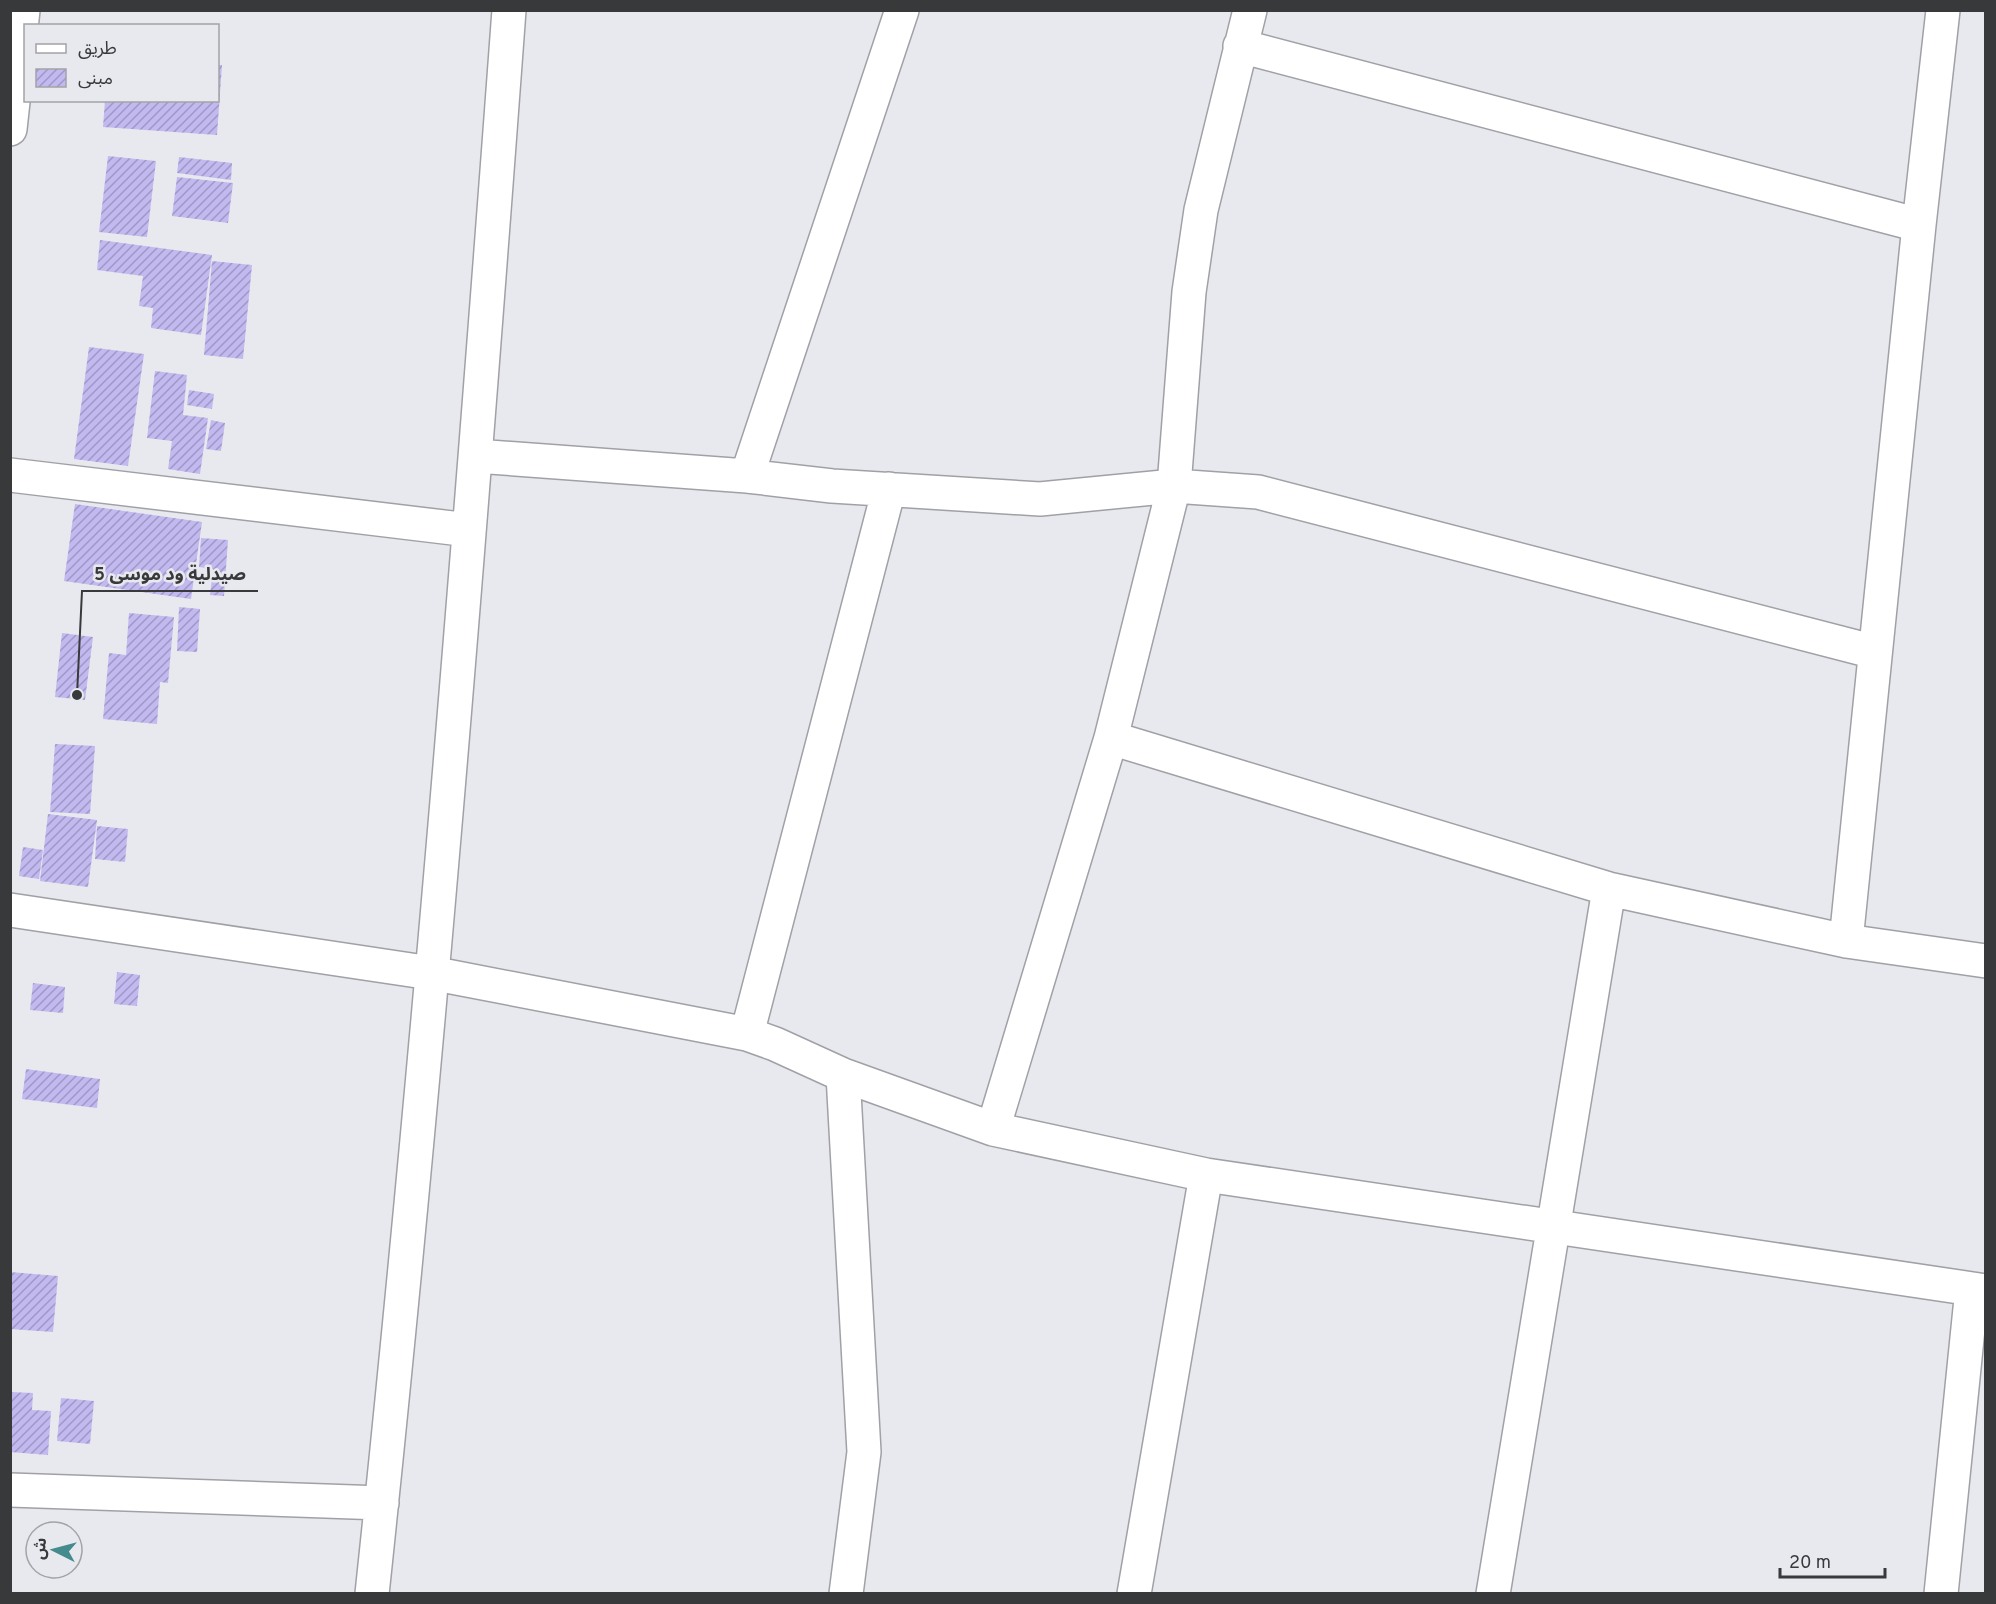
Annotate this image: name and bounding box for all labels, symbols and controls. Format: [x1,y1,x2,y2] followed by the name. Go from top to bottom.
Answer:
[24,24,219,102] legend
[78,38,117,61] text: طريق
[78,68,113,91] text: مبنى
[82,555,258,591] callout: صيدلية ود موسى 5
[94,564,246,587] text: صيدلية ود موسى 5
[24,1520,84,1580] north arrow
[30,1537,52,1561] text: ش
[1780,1541,1885,1579] scale bar
[1789,1552,1831,1575] text: 20 m

